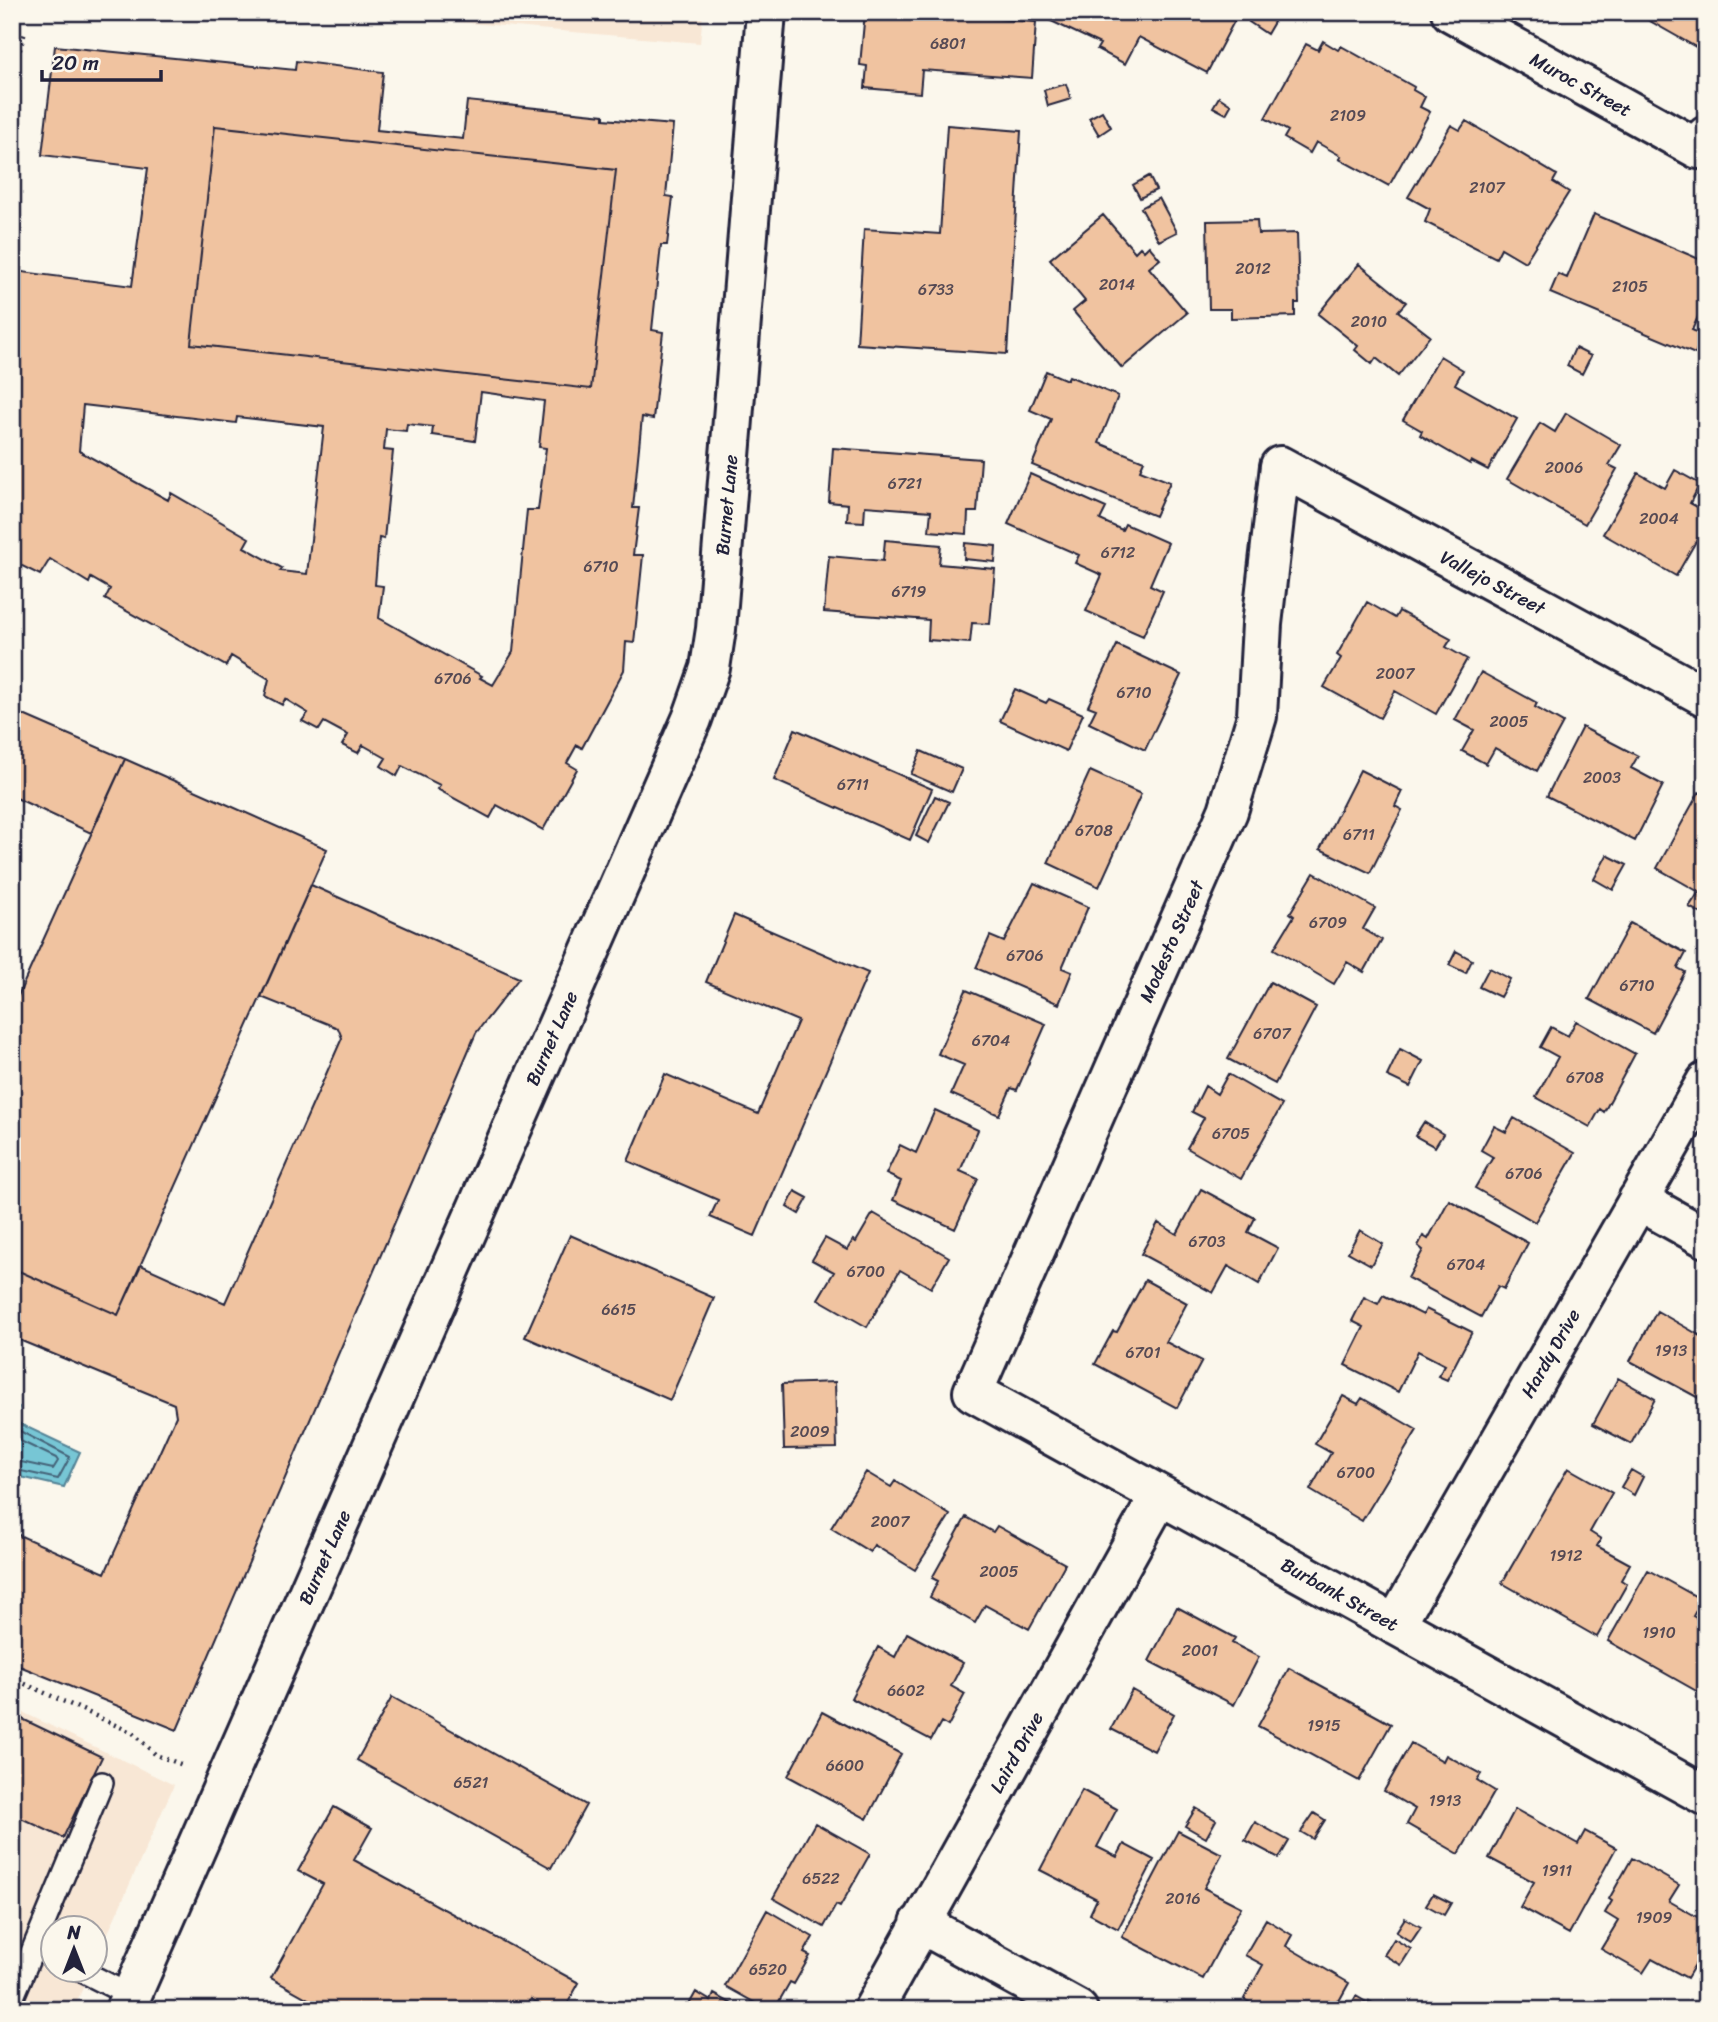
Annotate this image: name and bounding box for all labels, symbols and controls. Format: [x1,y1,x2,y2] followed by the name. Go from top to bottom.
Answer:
[930,29,966,58] house number: 6801
[42,38,161,82] scale bar
[1524,43,1638,126] street label: Muroc Street
[52,44,99,82] text: 20 m
[1330,101,1366,130] house number: 2109
[1469,173,1506,202] house number: 2107
[1235,254,1271,283] house number: 2012
[1099,270,1135,299] house number: 2014
[1612,272,1648,301] house number: 2105
[918,275,954,304] house number: 6733
[1351,307,1387,336] house number: 2010
[706,453,747,557] street label: Burnet Lane
[1545,453,1583,482] house number: 2006
[888,469,922,498] house number: 6721
[1639,504,1679,533] house number: 2004
[1101,538,1135,567] house number: 6712
[1434,541,1553,625] street label: Vallejo Street
[583,552,619,581] house number: 6710
[892,577,927,606] house number: 6719
[1376,659,1415,688] house number: 2007
[434,664,472,693] house number: 6706
[1116,678,1152,707] house number: 6710
[1489,707,1529,736] house number: 2005
[1583,763,1621,792] house number: 2003
[837,770,869,799] house number: 6711
[1075,816,1113,845] house number: 6708
[1343,820,1375,849] house number: 6711
[1130,873,1214,1008] street label: Modesto Street
[1309,908,1347,937] house number: 6709
[1006,941,1044,970] house number: 6706
[1619,971,1655,1000] house number: 6710
[516,985,587,1091] street label: Burnet Lane
[1253,1019,1292,1048] house number: 6707
[972,1026,1010,1055] house number: 6704
[1566,1063,1604,1092] house number: 6708
[1212,1119,1250,1148] house number: 6705
[1505,1159,1543,1188] house number: 6706
[1188,1227,1226,1256] house number: 6703
[1447,1250,1485,1279] house number: 6704
[847,1257,885,1286] house number: 6700
[602,1295,637,1324] house number: 6615
[1512,1302,1589,1404] street label: Hardy Drive
[1655,1336,1687,1365] house number: 1913
[1125,1338,1161,1367] house number: 6701
[790,1417,830,1446] house number: 2009
[1337,1458,1375,1487] house number: 6700
[289,1504,360,1610] street label: Burnet Lane
[871,1507,910,1536] house number: 2007
[1550,1541,1582,1570] house number: 1912
[1275,1548,1405,1641] street label: Burbank Street
[979,1557,1019,1586] house number: 2005
[1642,1618,1676,1647] house number: 1910
[1182,1636,1218,1665] house number: 2001
[887,1676,925,1705] house number: 6602
[980,1705,1053,1799] street label: Laird Drive
[1307,1711,1341,1740] house number: 1915
[826,1751,864,1780] house number: 6600
[454,1768,489,1797] house number: 6521
[1429,1786,1461,1815] house number: 1913
[1542,1856,1572,1885] house number: 1911
[802,1864,840,1893] house number: 6522
[1165,1884,1201,1913] house number: 2016
[1636,1903,1672,1932] house number: 1909
[38,1913,108,1983] north arrow
[66,1916,81,1949] text: N
[749,1955,787,1984] house number: 6520

